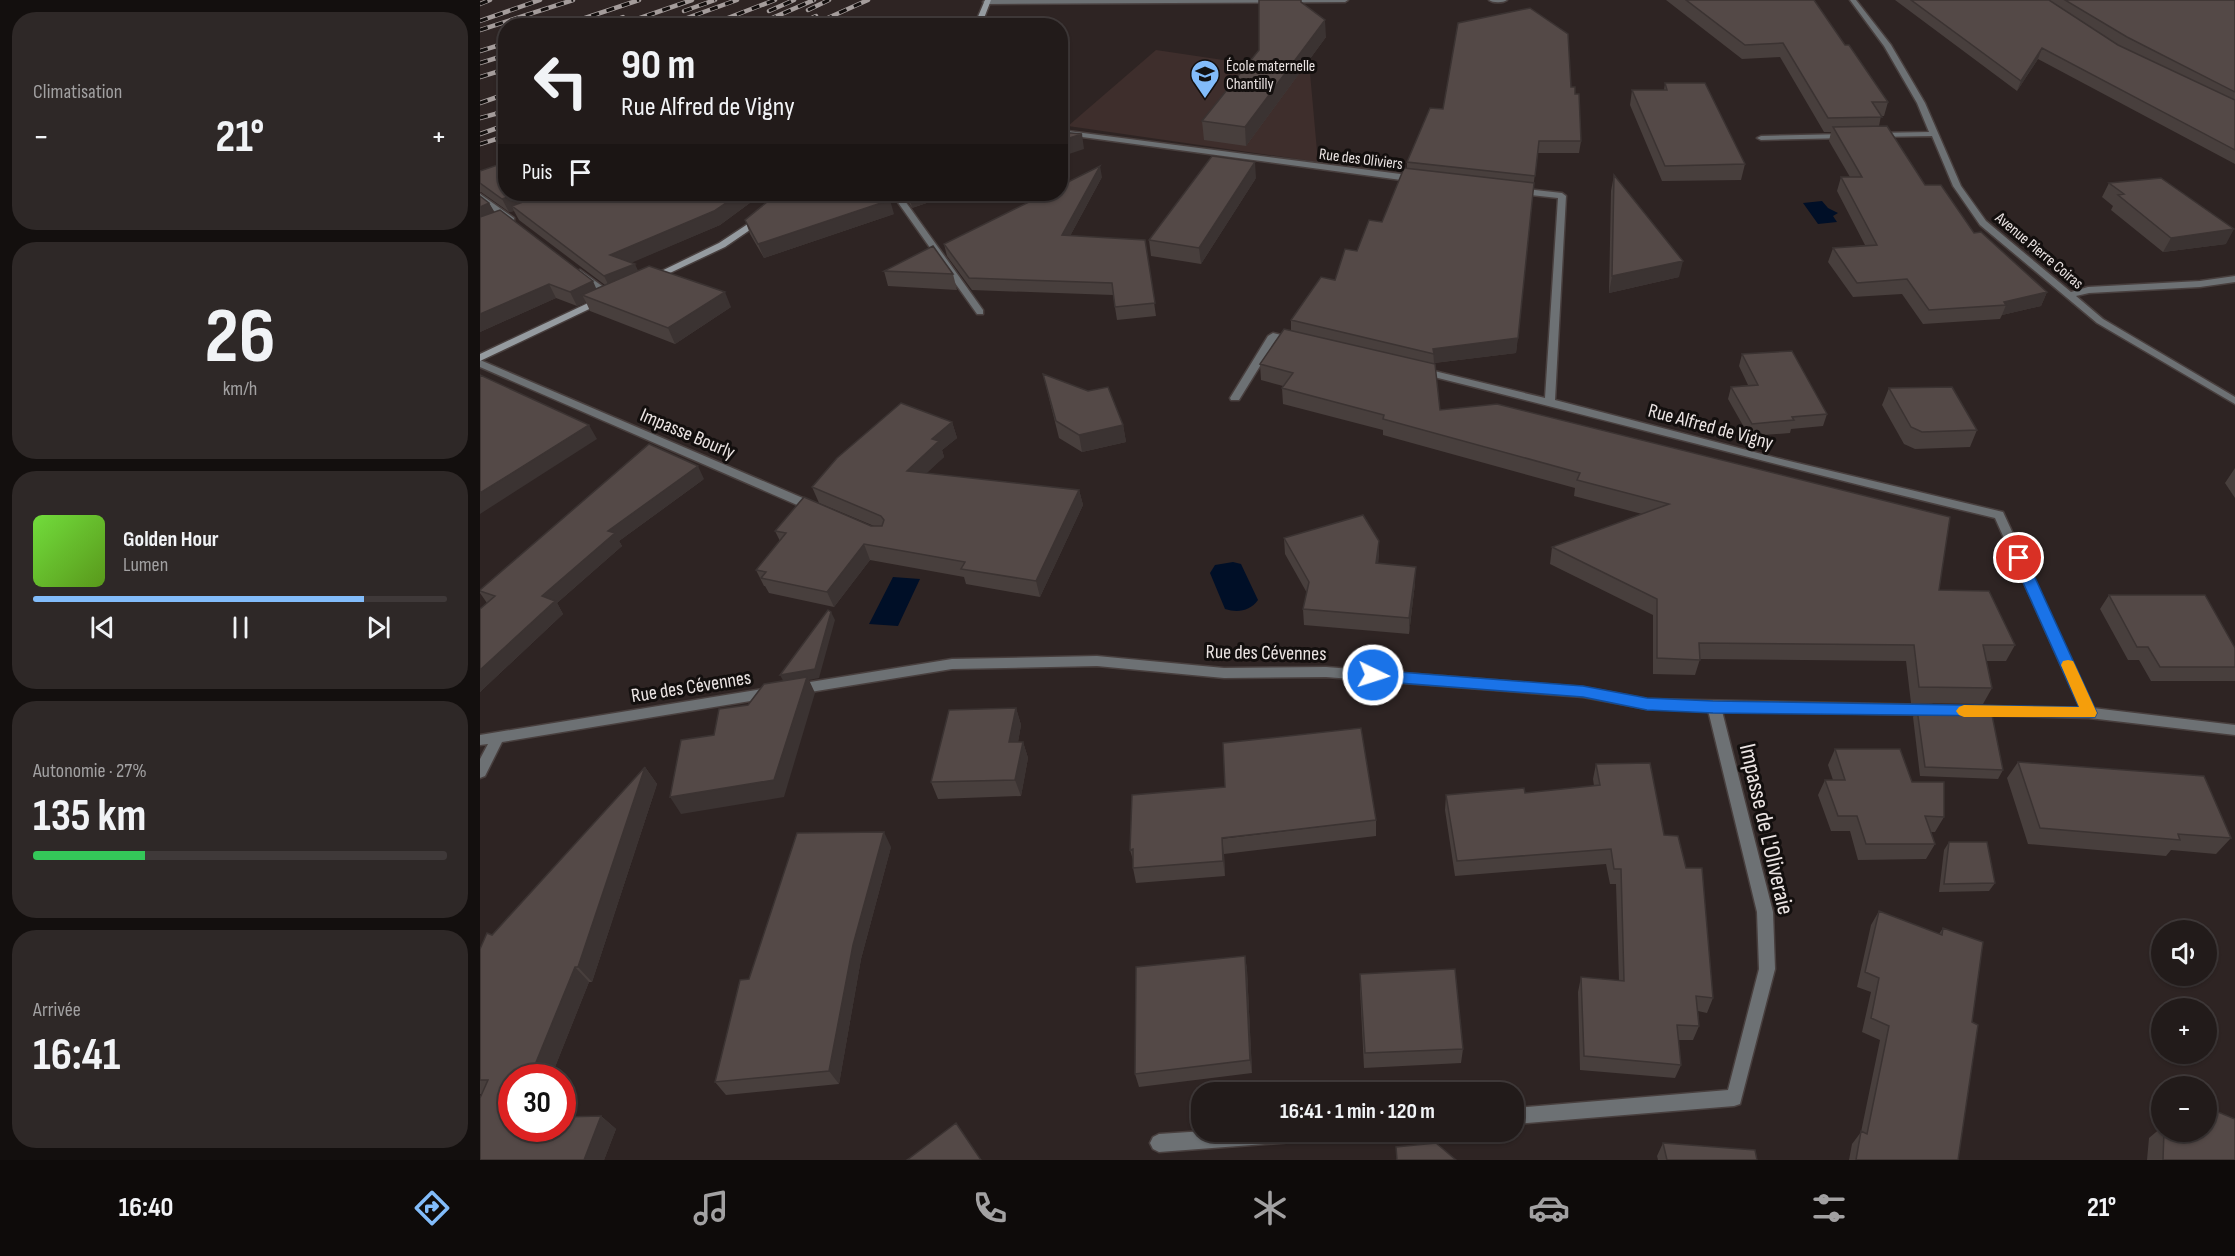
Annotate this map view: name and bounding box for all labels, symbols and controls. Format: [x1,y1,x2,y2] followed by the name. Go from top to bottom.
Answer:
[621,40,695,91] text: 90 m
[522,42,600,120] icon: left
[1226,57,1315,94] place label: École maternelle Chantilly
[1189,58,1221,100] school or university icon: École maternelle Chantilly
[33,80,122,104] text: Climatisation
[621,91,795,123] text: Rue Alfred de Vigny
[216,110,264,165] text: 21°
[33,117,49,157] text: −
[431,117,447,157] text: +
[1318,145,1404,174] street label: Rue des Oliviers
[564,156,597,189] icon: arrive
[522,159,552,186] text: Puis
[1990,208,2087,294] street label: Avenue Pierre Coiras
[205,291,275,384] text: 26
[223,377,257,401] text: km/h
[1646,399,1776,455] street label: Rue Alfred de Vigny
[636,403,739,465] street label: Impasse Bourly
[123,526,219,553] text: Golden Hour
[1993,532,2044,583] pin
[2002,541,2035,574] icon: arrive
[123,553,168,577] text: Lumen
[86,611,119,644] icon: previous
[224,611,257,644] icon: pause
[362,611,395,644] icon: next
[1205,640,1327,666] street label: Rue des Cévennes
[1341,643,1405,707] position arrow
[630,666,753,708] street label: Rue des Cévennes
[1733,741,1800,917] street label: Impasse de L'Oliveraie
[33,759,147,783] text: Autonomie · 27%
[33,789,146,844] text: 135 km
[2151,920,2217,1142] map controls
[2151,920,2217,986] button: sound
[33,998,81,1022] text: Arrivée
[2151,998,2217,1064] button: +
[33,1028,121,1083] text: 16:41
[498,1064,576,1142] speed limit sign: 30
[2151,1076,2217,1142] button: −
[1280,1098,1435,1125] text: 16:41 · 1 min · 120 m
[411,1187,453,1229] icon: directions
[690,1187,732,1229] icon: music
[969,1187,1011,1229] icon: phone
[1249,1187,1291,1229] icon: climate
[1528,1187,1570,1229] icon: car
[1808,1187,1850,1229] icon: filters
[119,1192,173,1224] text: 16:40
[2087,1192,2116,1224] text: 21°

